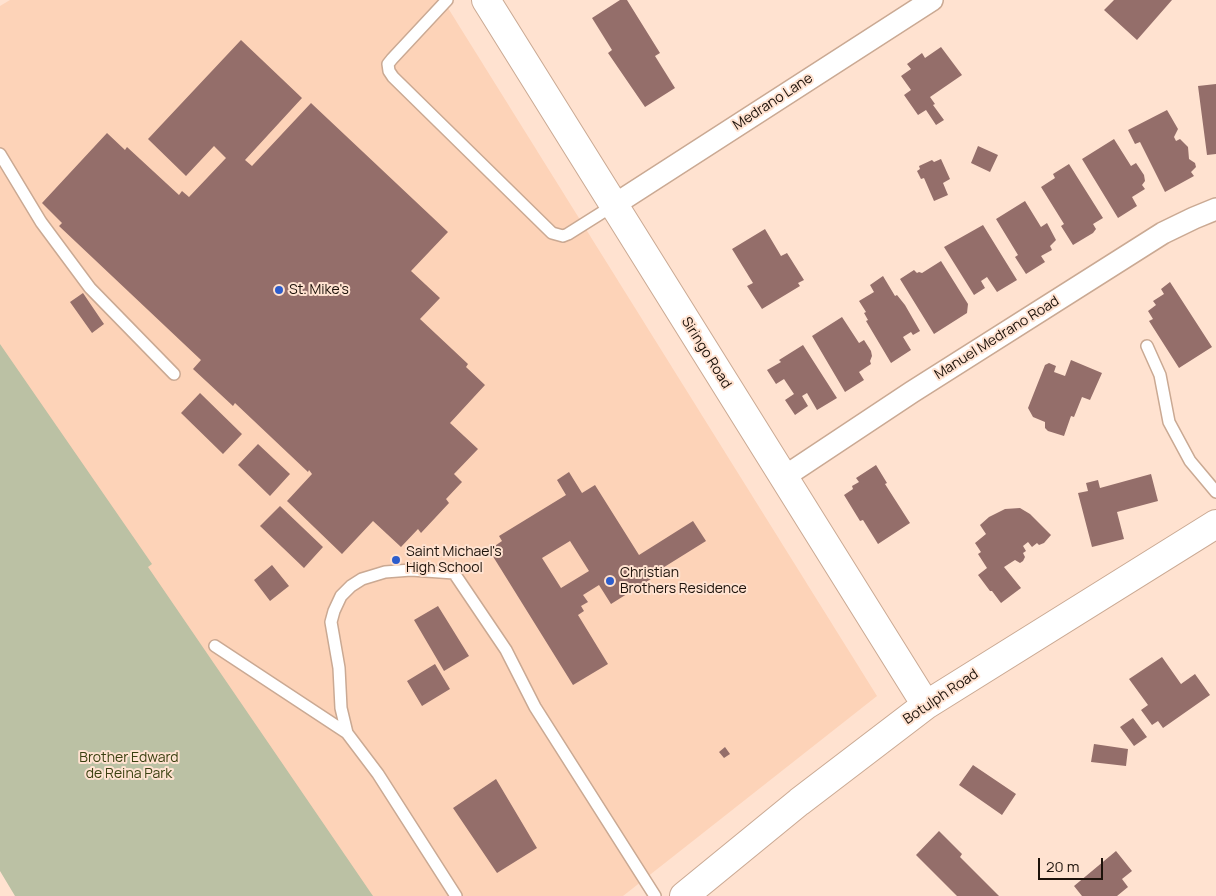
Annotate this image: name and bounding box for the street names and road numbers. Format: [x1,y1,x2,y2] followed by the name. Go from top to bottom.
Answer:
[730,70,816,134] street label: Medrano Lane
[932,293,1062,383] street label: Manuel Medrano Road
[677,314,735,392] street label: Siringo Road
[900,666,982,728] street label: Botulph Road

